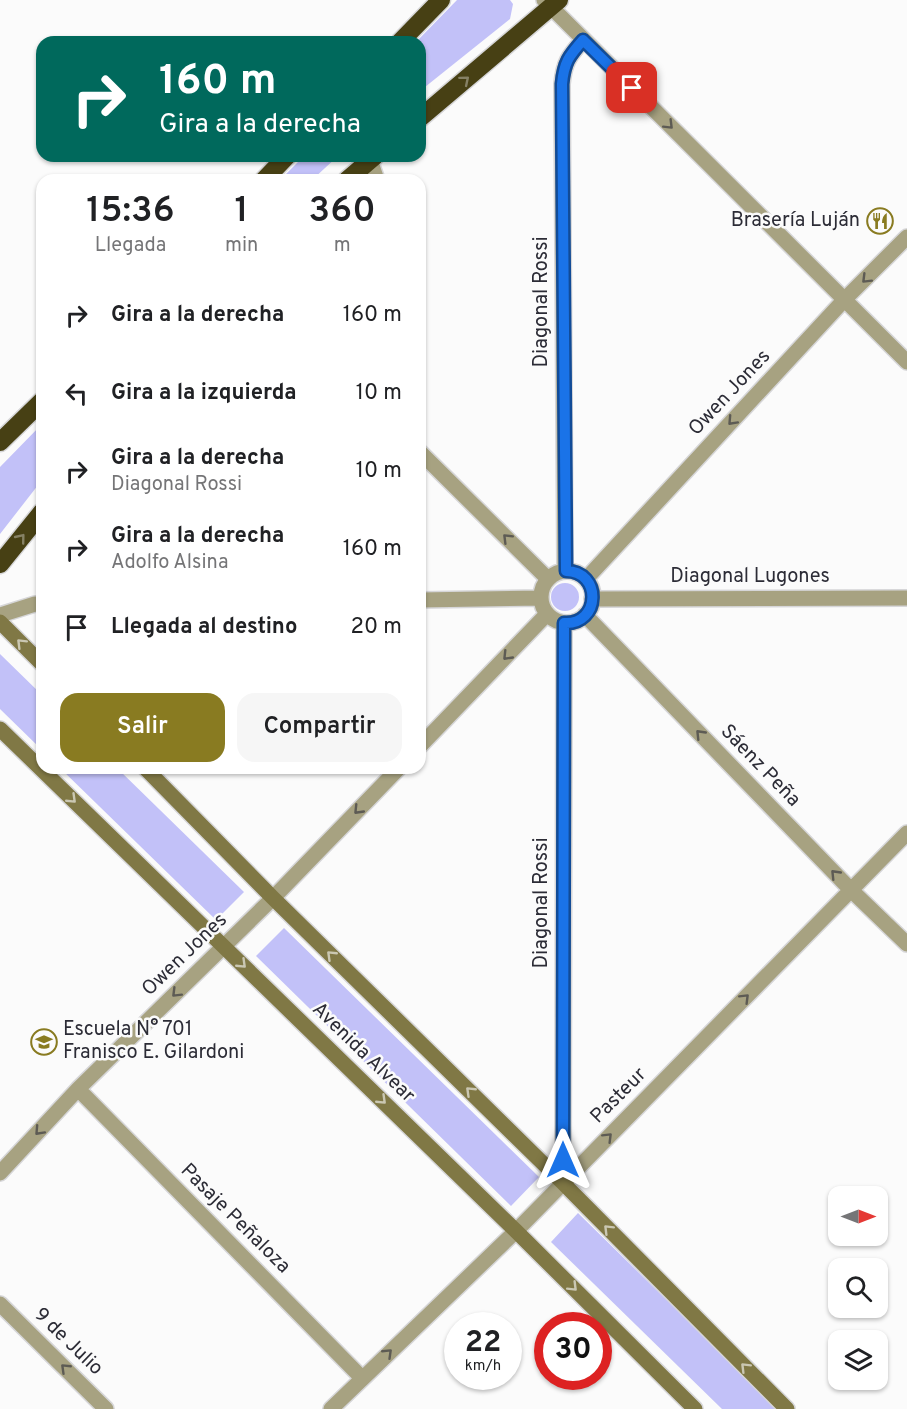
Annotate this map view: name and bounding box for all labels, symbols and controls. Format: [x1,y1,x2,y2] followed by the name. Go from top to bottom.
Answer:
[159,56,277,109] text: 160 m
[60,60,138,138] icon: right
[606,62,657,113] pin
[615,71,648,104] icon: arrive
[458,77,469,88] one-way arrow
[159,108,361,142] text: Gira a la derecha
[662,118,673,129] one-way arrow
[86,189,175,235] text: 15:36
[235,189,249,235] text: 1
[309,189,376,235] text: 360
[865,206,895,236] restaurant icon: Brasería Luján
[731,208,860,234] place label: Brasería Luján
[95,233,166,259] text: Llegada
[225,233,258,259] text: min
[334,233,351,259] text: m
[529,236,555,368] street label: Diagonal Rossi
[862,271,873,282] one-way arrow
[60,299,93,332] icon: right
[111,302,284,329] text: Gira a la derecha
[343,302,402,329] text: 160 m
[683,344,777,442] street label: Owen Jones
[60,377,93,410] icon: left
[111,380,297,407] text: Gira a la izquierda
[356,380,402,407] text: 10 m
[729,414,740,425] one-way arrow
[111,445,284,472] text: Gira a la derecha
[60,455,93,488] icon: right
[356,458,402,485] text: 10 m
[111,472,242,498] text: Diagonal Rossi
[111,523,284,550] text: Gira a la derecha
[60,533,93,566] icon: right
[14,534,25,545] one-way arrow
[503,534,514,545] one-way arrow
[343,536,402,563] text: 160 m
[111,550,228,576] text: Adolfo Alsina
[670,564,830,590] street label: Diagonal Lugones
[60,611,93,644] icon: arrive
[111,614,297,641] text: Llegada al destino
[351,614,402,641] text: 20 m
[17,640,28,650] one-way arrow
[503,650,514,660] one-way arrow
[60,693,225,762] button: Salir
[237,693,402,762] button: Compartir
[714,719,806,813] street label: Sáenz Peña
[696,730,707,740] one-way arrow
[65,792,76,803] one-way arrow
[355,803,366,814] one-way arrow
[529,837,555,969] street label: Diagonal Rossi
[831,871,842,881] one-way arrow
[137,908,233,1002] street label: Owen Jones
[327,951,338,962] one-way arrow
[235,957,246,968] one-way arrow
[173,985,184,996] one-way arrow
[738,994,749,1004] one-way arrow
[306,997,420,1109] street label: Avenida Alvear
[63,1017,244,1066] place label: Escuela N° 701 Franisco E. Gilardoni
[29,1027,59,1057] school or university icon: Escuela N° 701 Franisco E. Gilardoni
[585,1062,653,1130] street label: Pasteur
[467,1088,478,1099] one-way arrow
[374,1093,385,1104] one-way arrow
[35,1125,46,1135] one-way arrow
[531,1128,595,1192] position arrow
[601,1133,612,1144] one-way arrow
[174,1158,296,1280] street label: Pasaje Peñaloza
[828,1186,888,1246] north arrow
[828,1186,888,1390] map controls
[605,1225,616,1236] one-way arrow
[828,1258,888,1318] button: search
[565,1280,576,1291] one-way arrow
[28,1302,108,1382] street label: 9 de Julio
[534,1312,612,1390] speed limit sign: 30
[465,1325,501,1362] text: 22
[828,1330,888,1390] button: layers
[380,1350,391,1361] one-way arrow
[465,1357,501,1376] text: km/h
[61,1364,71,1375] one-way arrow
[742,1364,753,1375] one-way arrow

